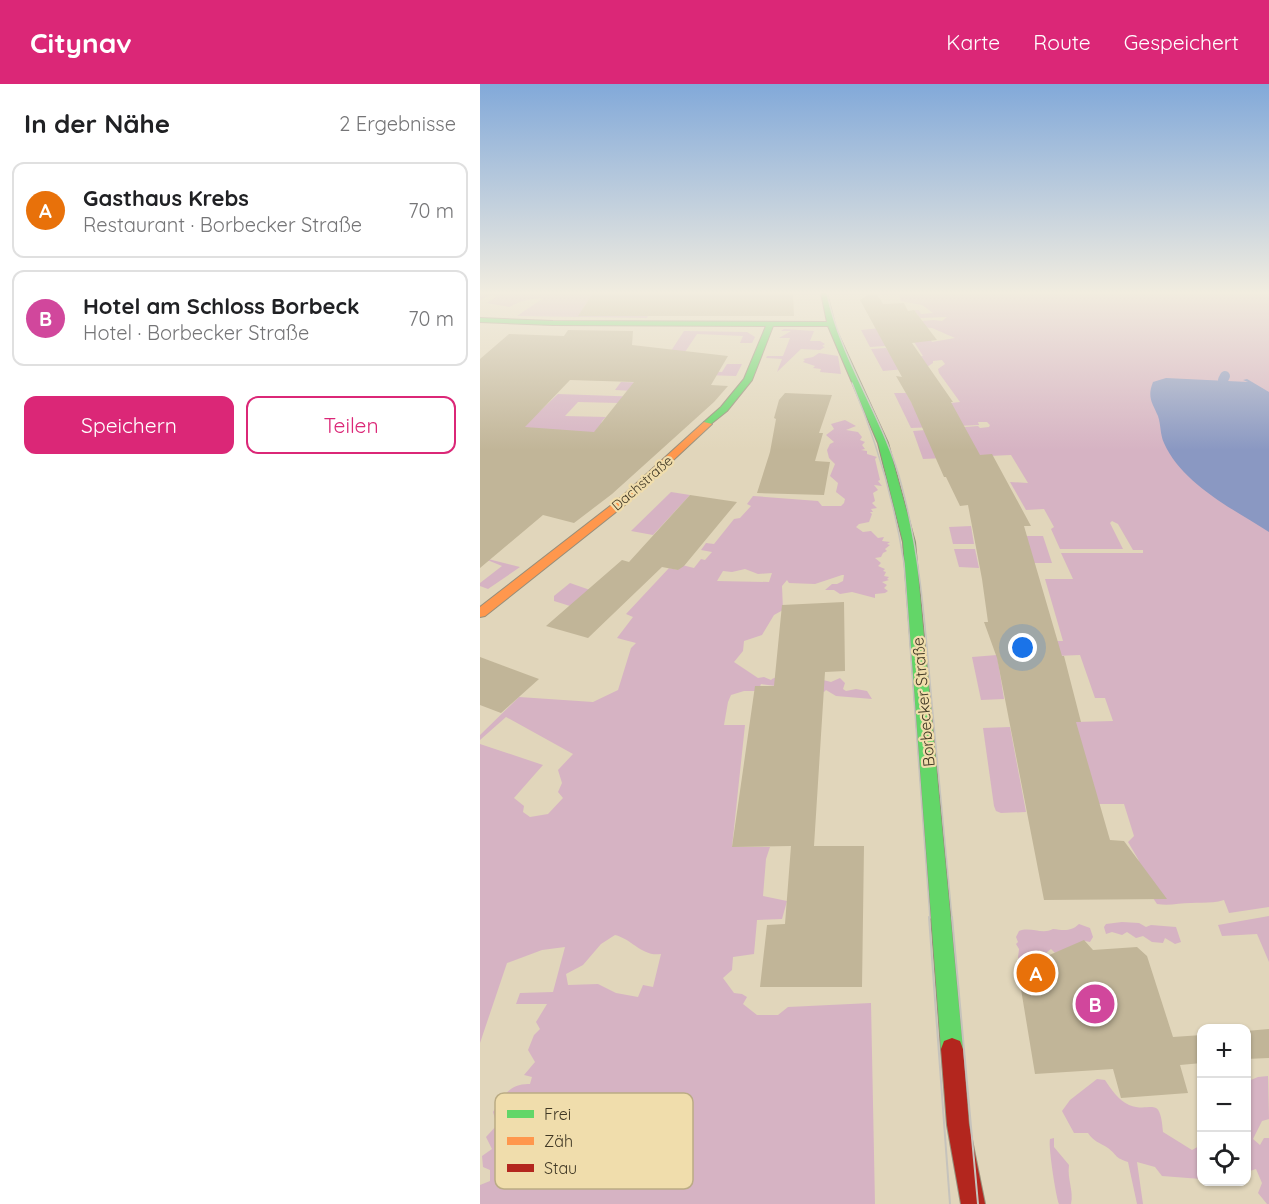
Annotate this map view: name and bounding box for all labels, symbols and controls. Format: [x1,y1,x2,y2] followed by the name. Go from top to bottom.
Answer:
[30,25,132,60] text: Citynav
[946,29,1000,55] text: Karte
[1033,29,1091,55] text: Route
[1124,29,1239,55] text: Gespeichert
[24,107,170,140] text: In der Nähe
[339,111,456,136] text: 2 Ergebnisse
[83,184,249,212] text: Gasthaus Krebs
[39,198,52,223] text: A
[408,198,454,223] text: 70 m
[83,212,362,237] text: Restaurant · Borbecker Straße
[83,292,359,320] text: Hotel am Schloss Borbeck
[39,306,52,331] text: B
[408,306,454,331] text: 70 m
[83,320,309,345] text: Hotel · Borbecker Straße
[24,396,234,454] button: Speichern
[246,396,456,454] button: Teilen
[608,451,676,514] street label: Dachstraße
[1008,633,1037,662] your location
[907,636,939,768] street label: Borbecker Straße
[1016,950,1056,996] pin: A
[1076,982,1114,1026] pin: B
[1197,1024,1251,1186] map controls
[1197,1024,1251,1078] button: +
[1197,1078,1251,1132] button: −
[495,1093,693,1189] legend
[544,1104,571,1124] text: Frei
[544,1131,573,1151] text: Zäh
[1197,1132,1251,1186] button: locate
[544,1158,577,1178] text: Stau

